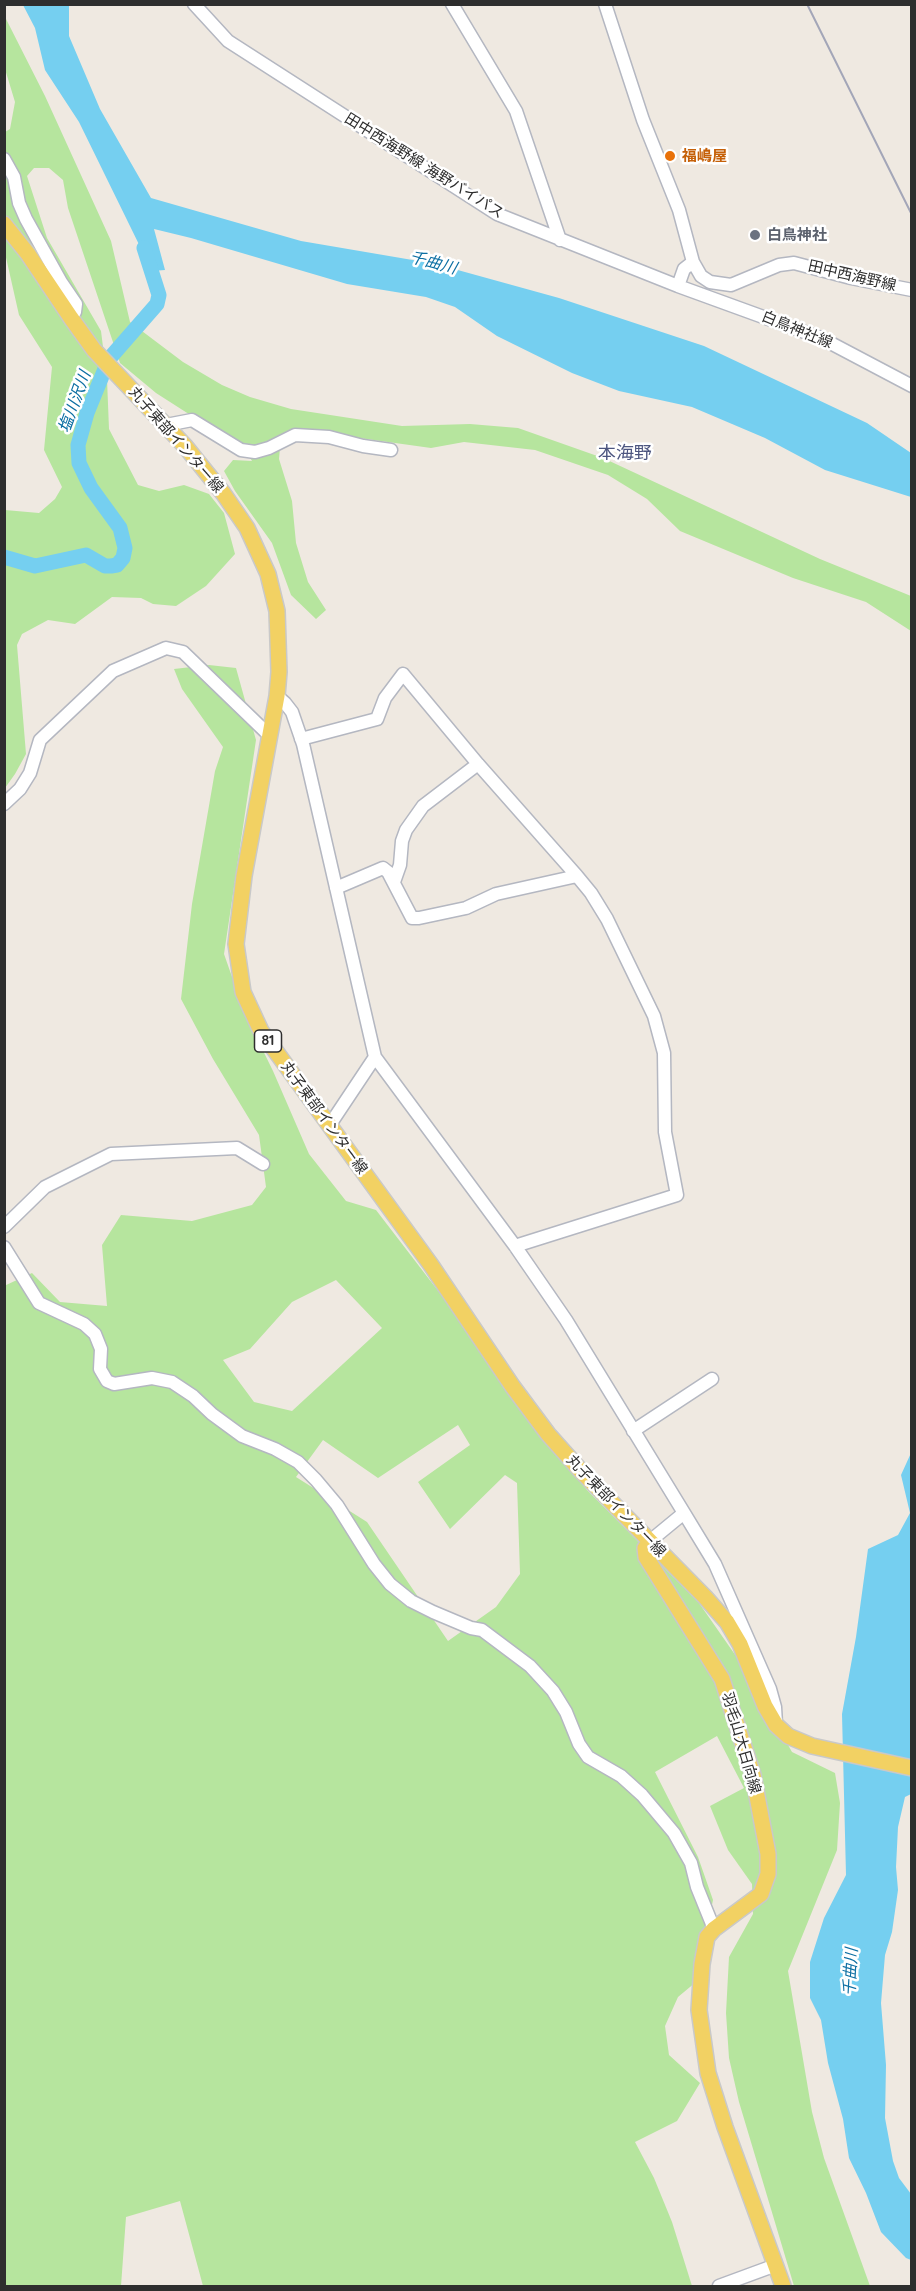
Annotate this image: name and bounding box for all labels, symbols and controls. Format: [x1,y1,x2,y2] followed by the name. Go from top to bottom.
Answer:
[341,110,507,222] street label: 田中西海野線 海野バイパス
[682,147,727,165] place label: 福嶋屋
[663,149,677,163] marker: 福嶋屋
[767,226,827,244] place label: 白鳥神社
[748,228,762,242] marker: 白鳥神社
[407,248,459,278] water label: 千曲川
[806,257,898,295] street label: 田中西海野線
[759,308,835,352] street label: 白鳥神社線
[55,369,95,435] water label: 塩川沢川
[125,383,227,497] street label: 丸子東部インター線
[598,443,652,465] district label: 本海野
[254,1030,282,1052] road number: 81
[277,1058,371,1178] street label: 丸子東部インター線
[563,1451,669,1561] street label: 丸子東部インター線
[718,1690,764,1796] street label: 羽毛山大日向線
[840,1948,862,1996] water label: 千曲川

